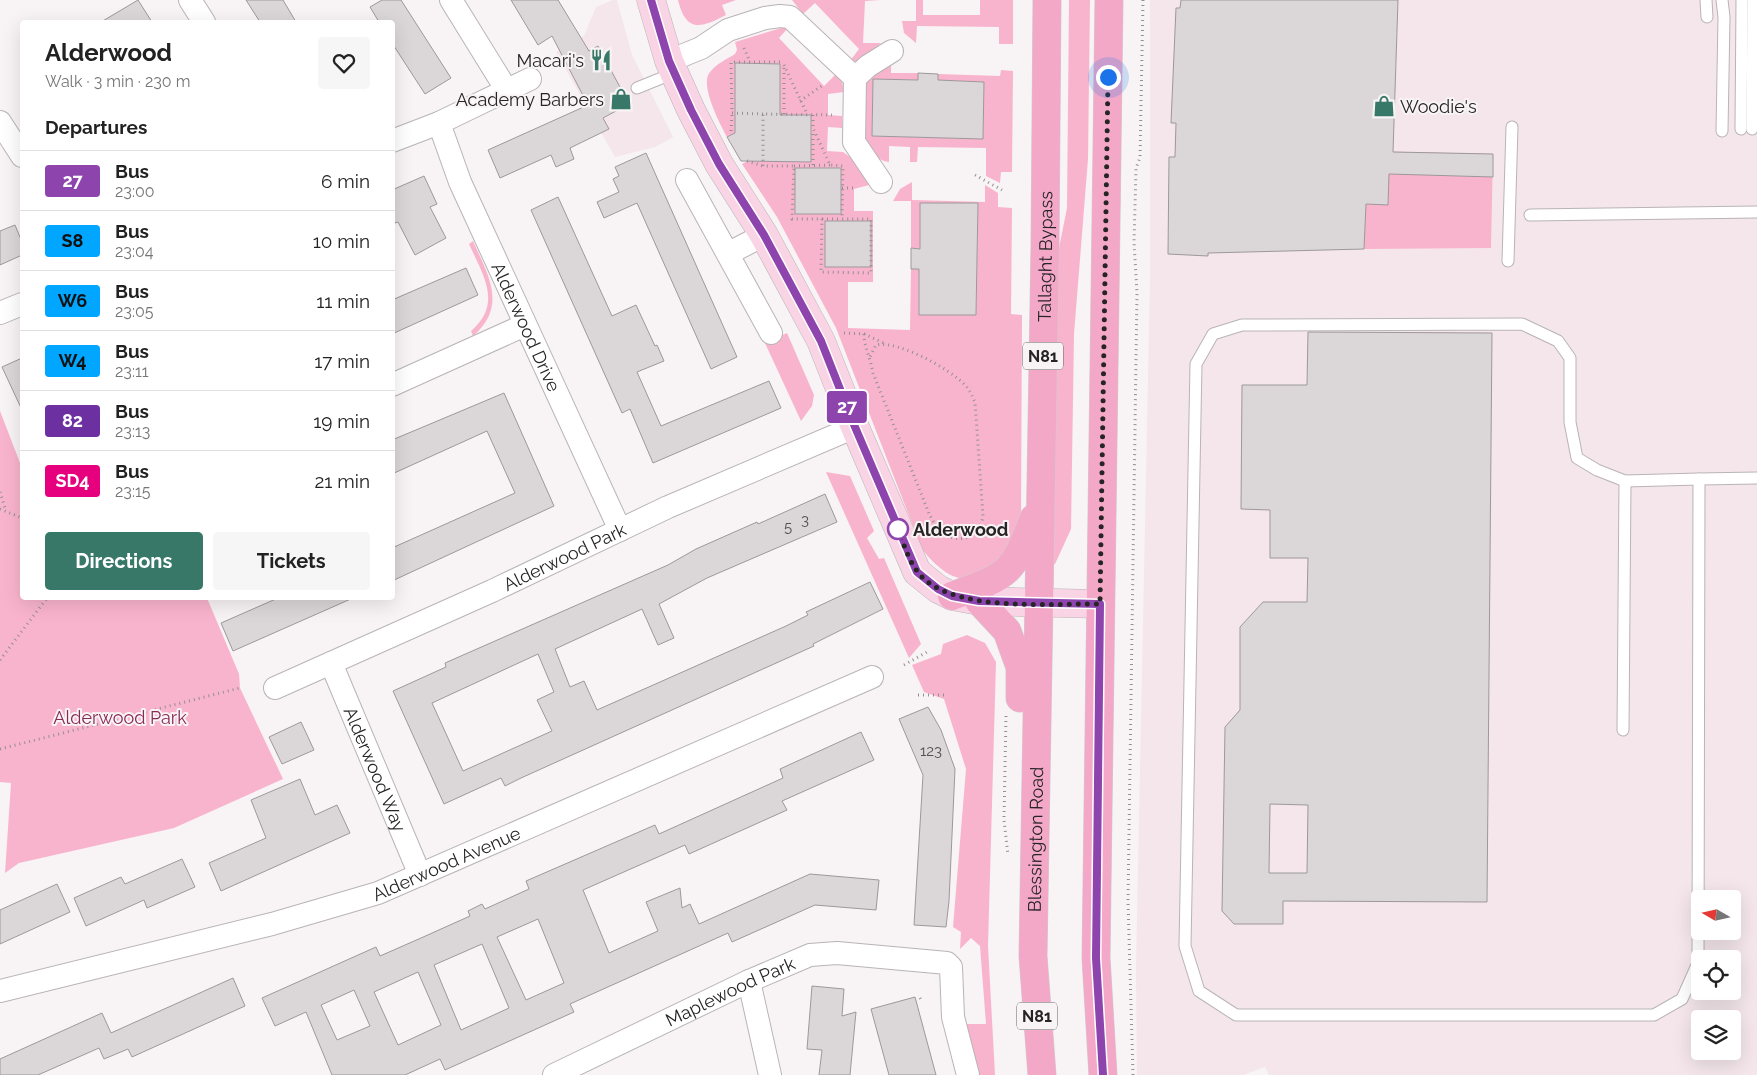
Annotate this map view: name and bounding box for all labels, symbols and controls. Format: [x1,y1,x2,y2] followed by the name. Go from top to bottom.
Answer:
[318,37,370,89] button: heart
[45,38,172,67] text: Alderwood
[588,47,614,73] restaurant icon: Macari's
[516,50,584,71] place label: Macari's
[1096,65,1121,90] your location
[45,72,190,91] text: Walk · 3 min · 230 m
[608,86,634,112] shop icon: Academy Barbers
[456,89,604,110] place label: Academy Barbers
[1371,93,1397,119] shop icon: Woodie's
[1400,96,1477,117] place label: Woodie's
[45,116,147,138] text: Departures
[115,160,149,182] text: Bus
[62,170,83,191] text: 27
[321,170,370,192] text: 6 min
[115,182,154,201] text: 23:00
[1033,191,1056,322] street label: Tallaght Bypass
[115,220,149,242] text: Bus
[62,230,83,251] text: S8
[313,230,370,252] text: 10 min
[115,242,153,261] text: 23:04
[488,259,565,395] street label: Alderwood Drive
[115,280,149,302] text: Bus
[58,290,87,311] text: W6
[316,290,370,312] text: 11 min
[115,302,153,321] text: 23:05
[115,340,149,362] text: Bus
[1023,342,1063,370] road number: N81
[58,350,87,371] text: W4
[314,350,370,372] text: 17 min
[115,362,149,381] text: 23:11
[824,391,870,423] line badge: 27
[837,396,857,417] text: 27
[115,400,149,422] text: Bus
[62,410,83,431] text: 82
[313,410,370,432] text: 19 min
[115,422,150,441] text: 23:13
[115,460,149,482] text: Bus
[55,470,90,491] text: SD4
[314,470,370,492] text: 21 min
[115,482,150,501] text: 23:15
[801,511,809,529] house number: 3
[500,518,630,595] street label: Alderwood Park
[784,518,792,536] house number: 5
[887,518,909,540] marker: Alderwood
[913,519,1008,540] place label: Alderwood
[45,532,203,590] button: Directions
[213,532,370,590] button: Tickets
[340,704,411,835] street label: Alderwood Way
[53,707,187,728] park label: Alderwood Park
[920,742,942,760] house number: 123
[1023,767,1047,912] street label: Blessington Road
[369,821,524,905] street label: Alderwood Avenue
[1691,890,1741,940] north arrow
[1691,890,1741,1060] map controls
[1691,950,1741,1000] button: locate
[662,952,798,1030] street label: Maplewood Park
[1017,1002,1057,1030] road number: N81
[1691,1010,1741,1060] button: layers

